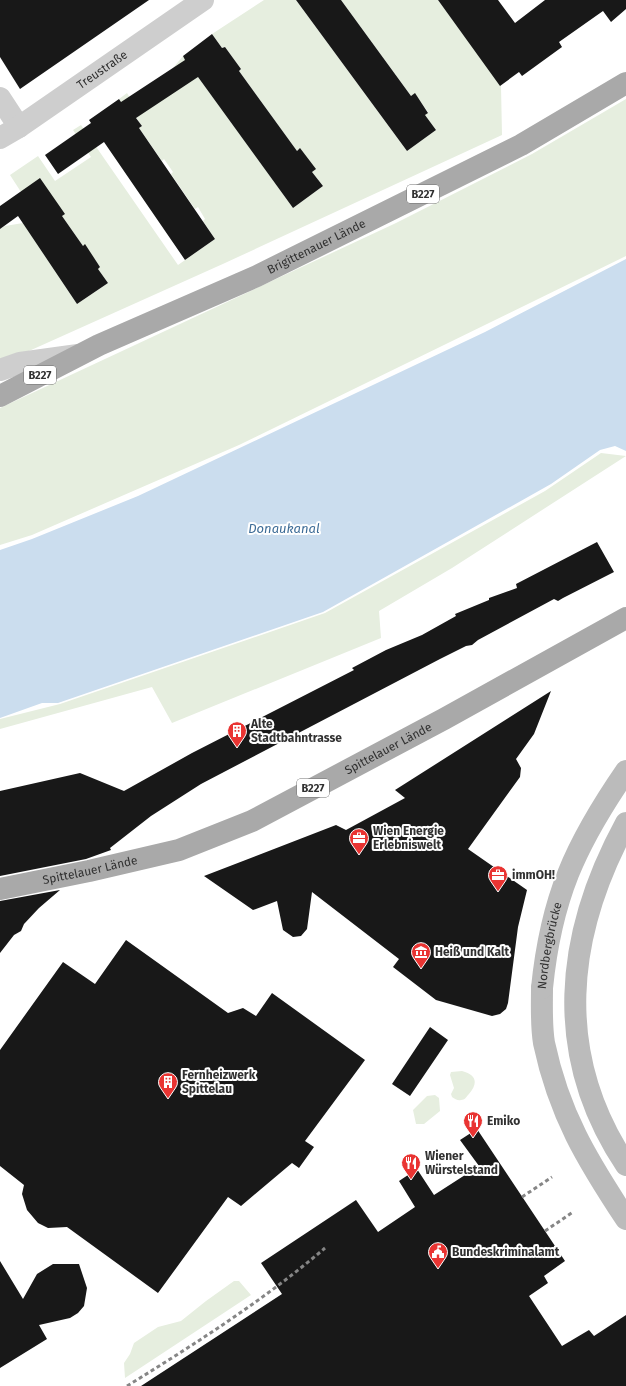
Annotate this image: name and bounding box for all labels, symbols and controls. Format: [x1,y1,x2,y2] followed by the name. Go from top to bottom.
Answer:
[74,47,130,92] street label: Treustraße
[407,185,439,203] road number: B227
[265,216,368,277] street label: Brigittenauer Lände
[24,366,56,384] road number: B227
[248,521,320,536] water label: Donaukanal
[250,717,342,745] place label: Alte Stadtbahntrasse
[226,720,248,748] building icon: Alte Stadtbahntrasse
[342,720,434,777] street label: Spittelauer Lände
[297,779,329,797] road number: B227
[373,824,444,852] place label: Wien Energie Erlebniswelt
[348,827,370,855] office icon: Wien Energie Erlebniswelt
[41,853,139,887] street label: Spittelauer Lände
[487,864,509,892] office icon: immOH!
[512,868,555,882] place label: immOH!
[535,900,565,990] street label: Nordbergbrücke
[410,941,432,969] museum icon: Heiß und Kalt
[435,945,509,959] place label: Heiß und Kalt
[182,1068,256,1096] place label: Fernheizwerk Spittelau
[157,1071,179,1099] building icon: Fernheizwerk Spittelau
[462,1110,484,1138] restaurant icon: Emiko
[487,1114,520,1128] place label: Emiko
[425,1149,498,1177] place label: Wiener Würstelstand
[400,1152,422,1180] restaurant icon: Wiener Würstelstand
[427,1241,449,1269] public building icon: Bundeskriminalamt
[452,1245,560,1259] place label: Bundeskriminalamt

